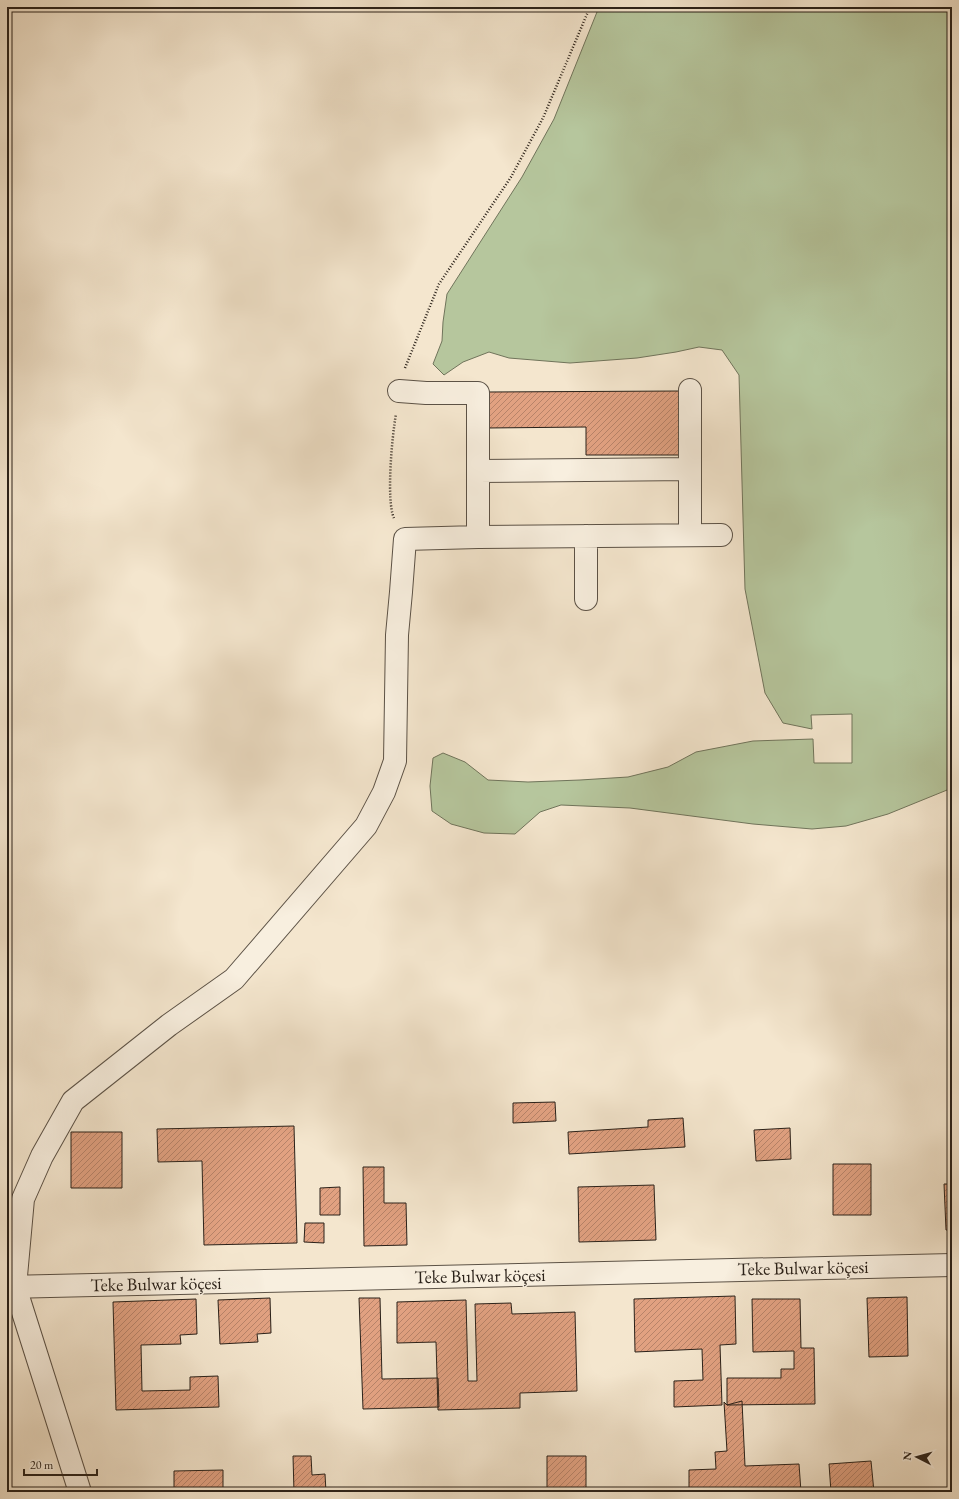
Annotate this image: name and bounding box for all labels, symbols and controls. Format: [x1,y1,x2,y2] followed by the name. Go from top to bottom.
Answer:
[737,1255,869,1280] street label: Teke Bulwar köçesi
[414,1263,546,1288] street label: Teke Bulwar köçesi
[90,1271,222,1296] street label: Teke Bulwar köçesi
[897,1437,937,1477] north arrow
[24,1451,97,1477] scale bar
[900,1451,914,1461] text: N
[30,1457,54,1473] text: 20 m

